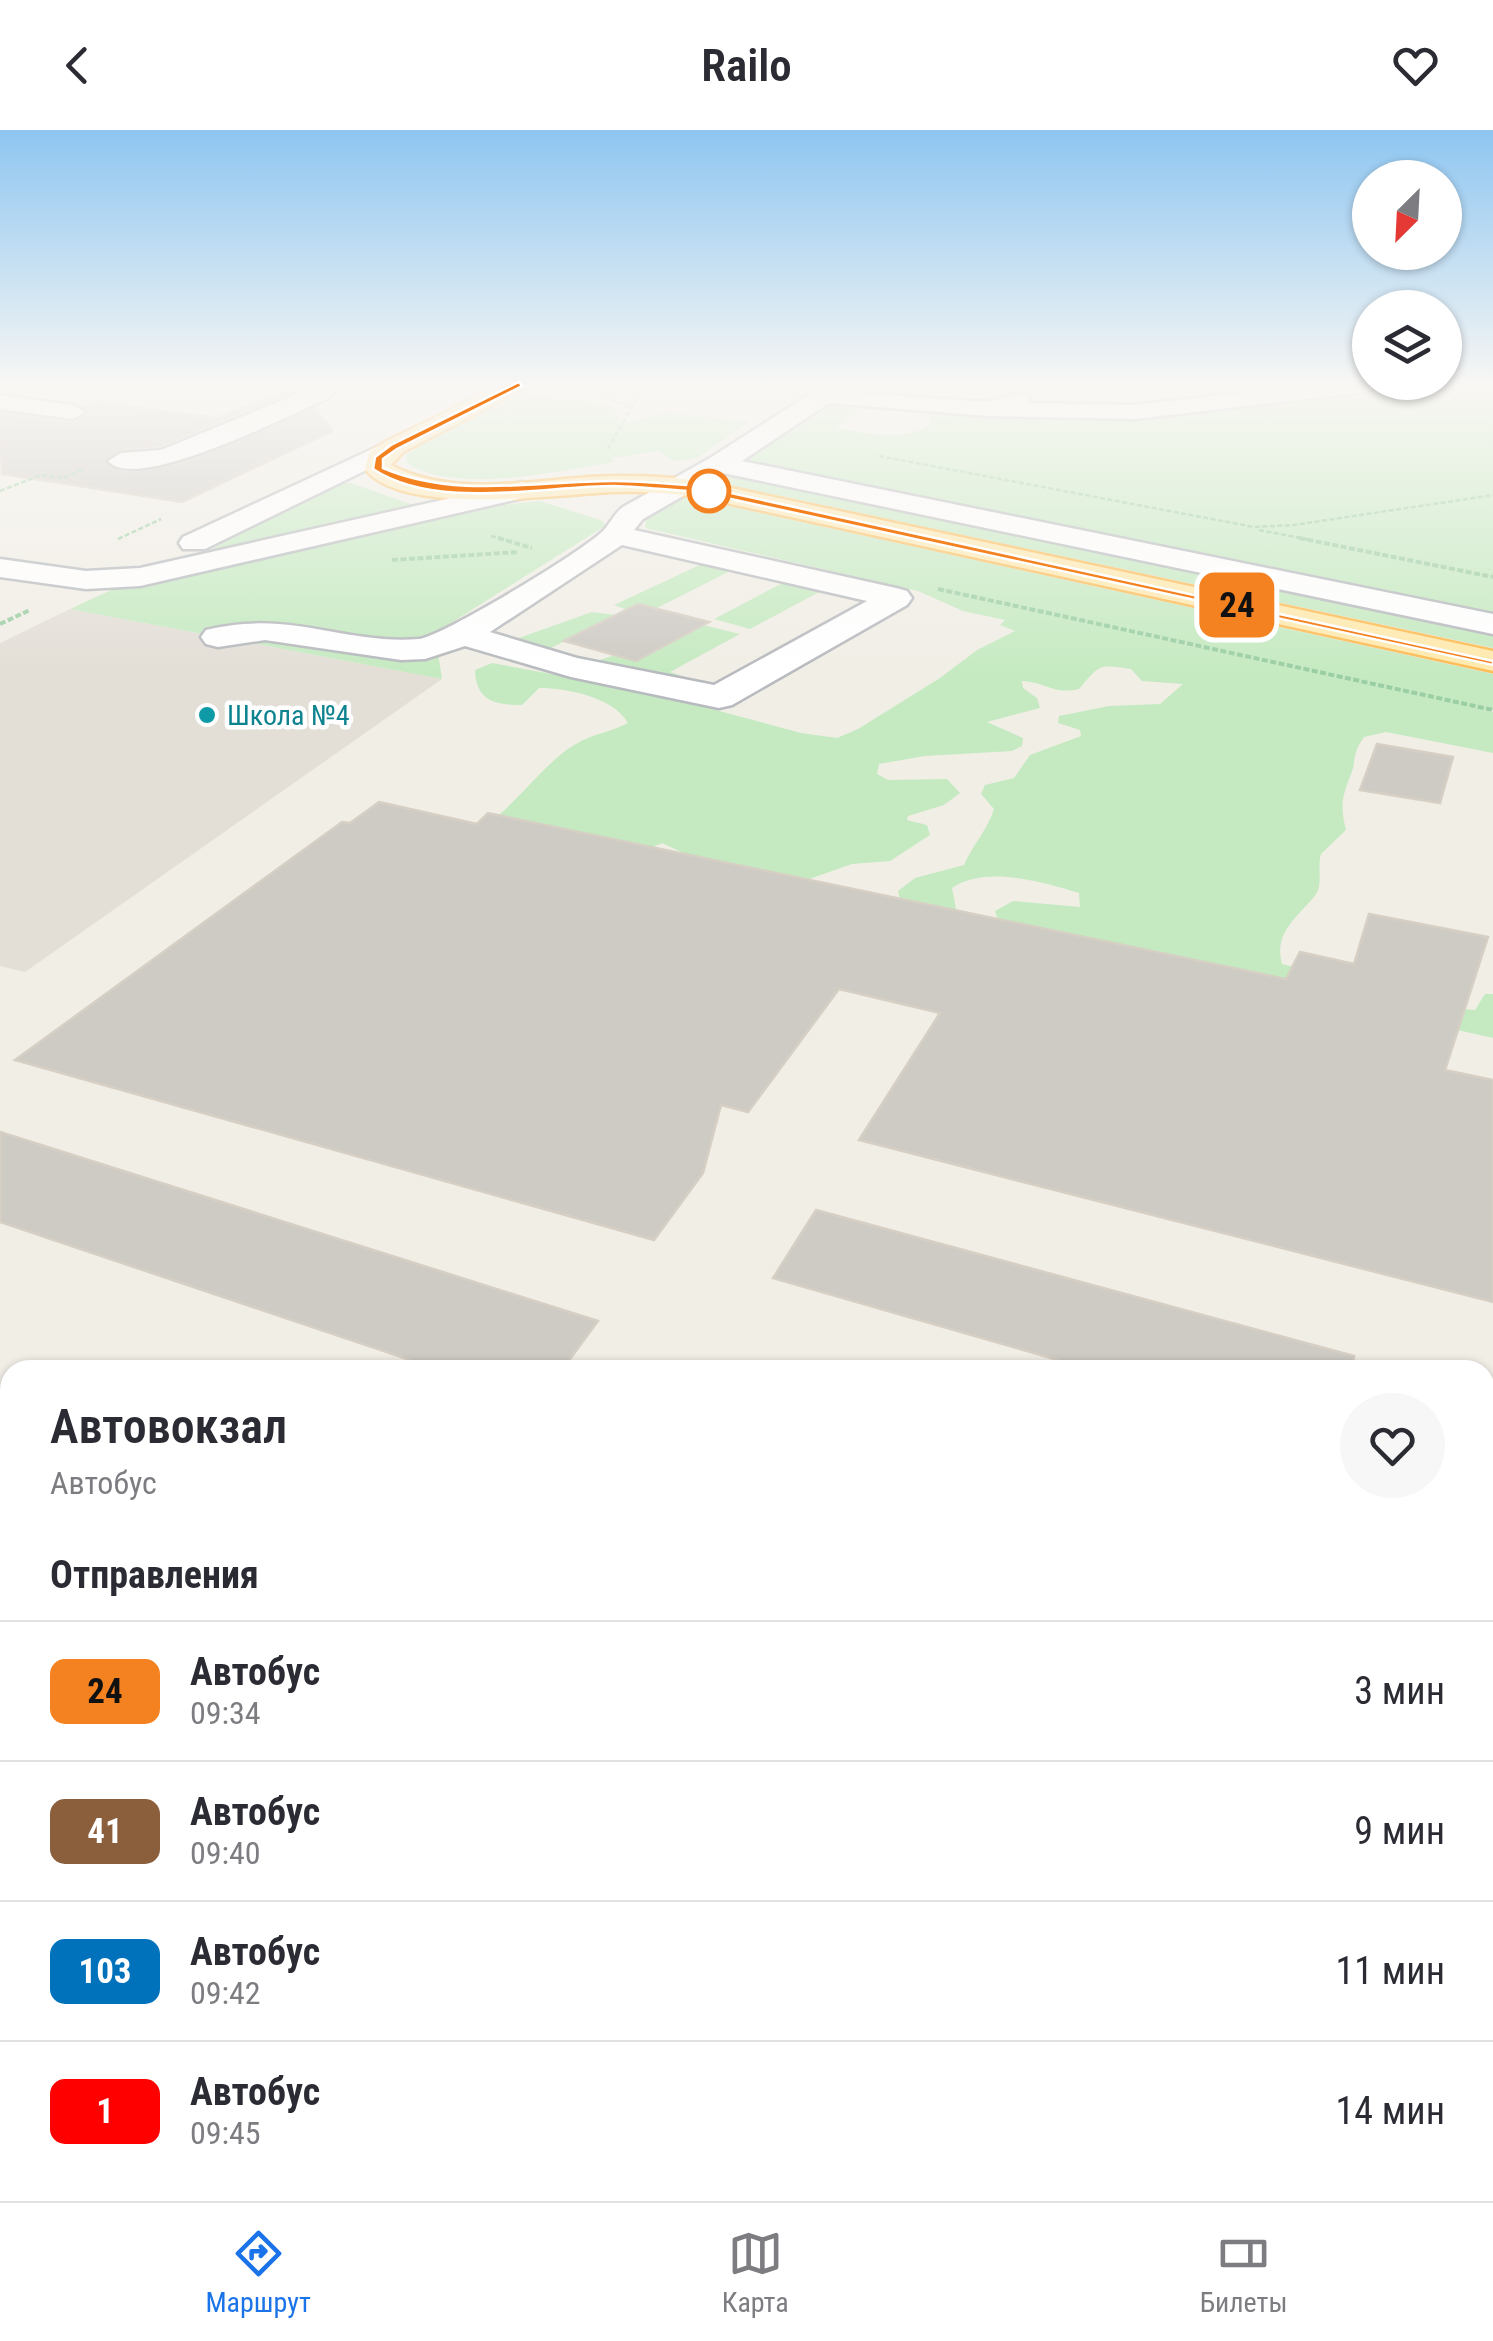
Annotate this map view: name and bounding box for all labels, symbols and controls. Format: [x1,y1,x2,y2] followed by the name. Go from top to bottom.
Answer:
[50,38,105,93] icon: back
[1388,38,1443,93] icon: heart
[701,39,792,92] text: Railo
[1352,160,1462,270] north arrow
[1352,160,1462,400] map controls
[1352,290,1462,400] button: layers
[688,470,730,512] unlabelled marker
[1192,572,1282,638] line badge: 24
[1219,585,1255,626] text: 24
[227,699,350,732] place label: Школа №4
[196,704,218,726] marker: Школа №4
[1340,1393,1445,1498] button: heart
[50,1398,287,1455] text: Автовокзал
[50,1464,157,1502] text: Автобус
[50,1553,259,1597] text: Отправления
[190,1650,320,1694] text: Автобус
[1354,1669,1445,1713] text: 3 мин
[87,1671,123,1712] text: 24
[190,1694,261,1732] text: 09:34
[190,1790,320,1834] text: Автобус
[1354,1809,1445,1853] text: 9 мин
[87,1811,123,1852] text: 41
[190,1834,261,1872] text: 09:40
[190,1930,320,1974] text: Автобус
[1336,1949,1445,1993] text: 11 мин
[78,1951,132,1992] text: 103
[190,1974,261,2012] text: 09:42
[190,2070,320,2114] text: Автобус
[1336,2089,1445,2133] text: 14 мин
[96,2091,114,2132] text: 1
[190,2114,261,2152] text: 09:45
[205,2226,311,2319] tab: Маршрут
[722,2226,789,2319] tab: Карта
[1200,2226,1288,2319] tab: Билеты

